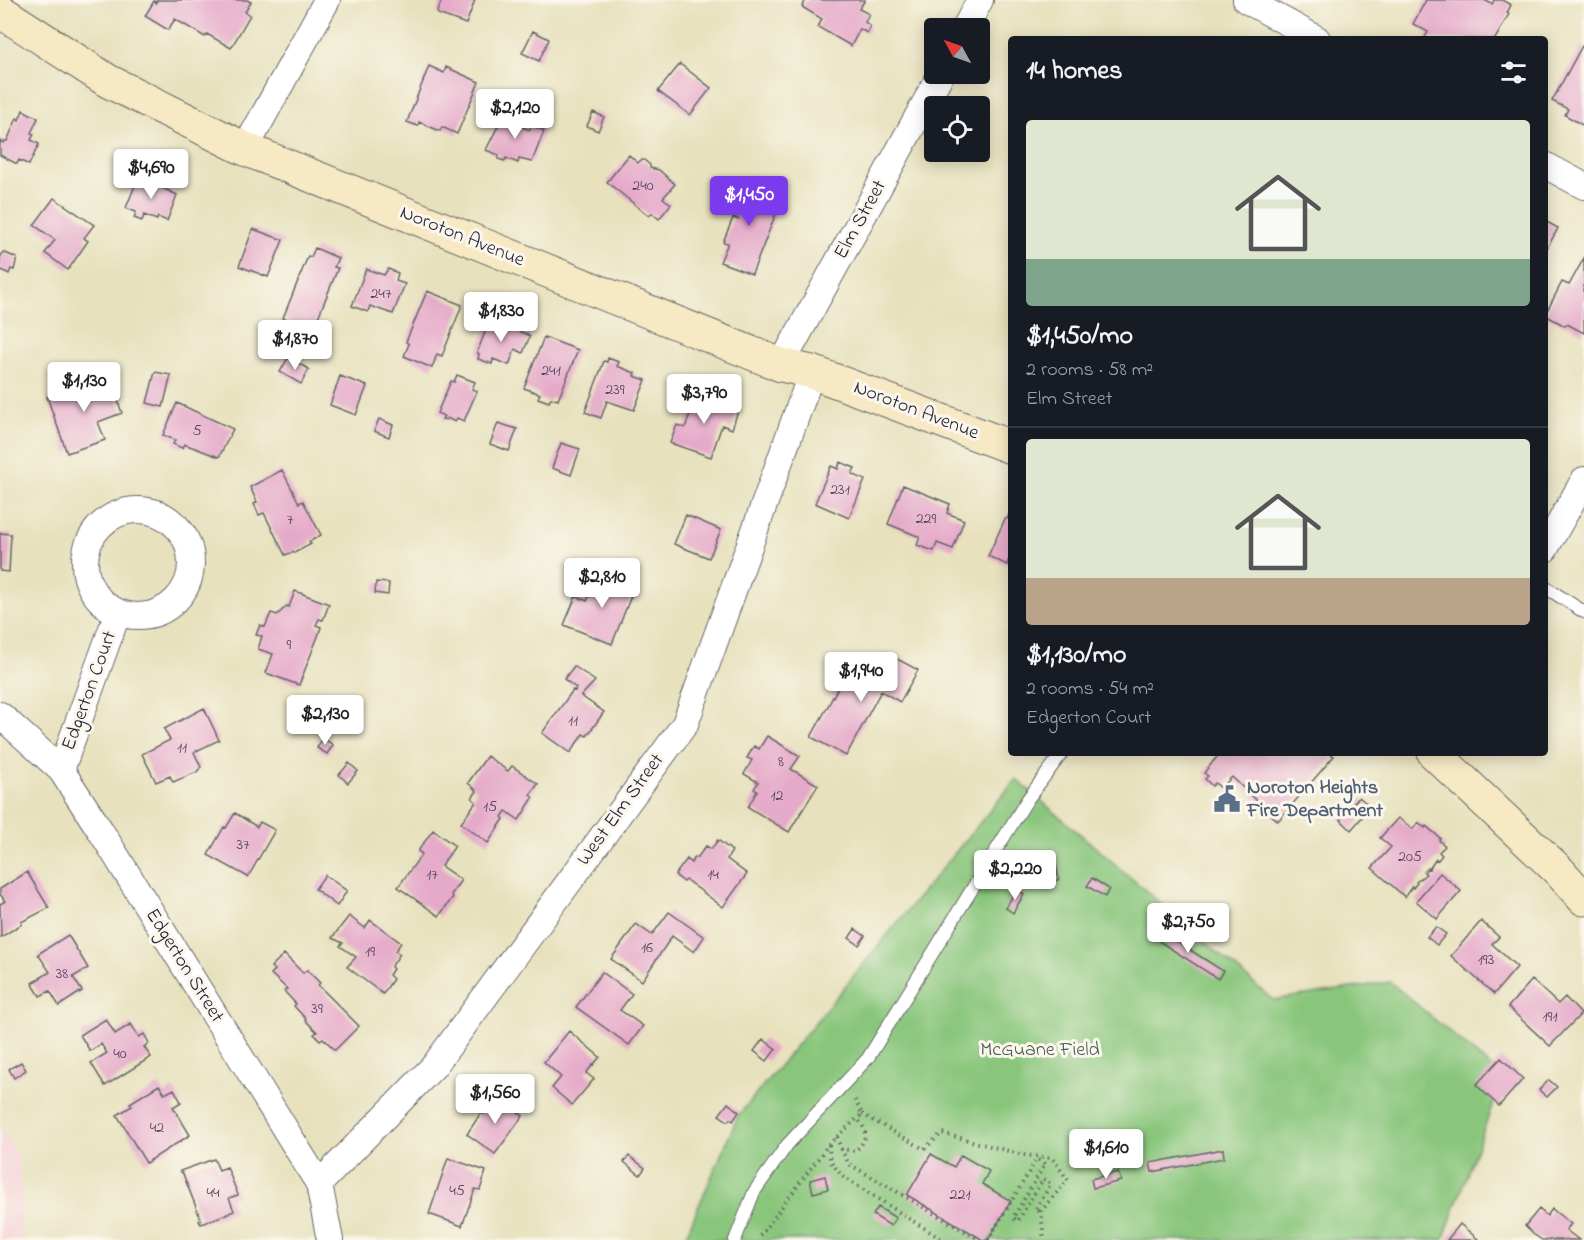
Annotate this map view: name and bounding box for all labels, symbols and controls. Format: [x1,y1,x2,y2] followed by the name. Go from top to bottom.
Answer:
[924,18,990,84] north arrow
[924,18,990,162] map controls
[1026,53,1122,91] text: 14 homes
[1497,56,1530,89] icon: filters
[466,89,564,140] pin: $2,120
[490,94,540,123] text: $2,120
[924,96,990,162] button: locate
[102,149,200,200] pin: $4,690
[127,154,175,183] text: $4,690
[1224,159,1332,267] icon: home
[632,174,654,198] house number: 240
[827,175,895,265] street label: Elm Street
[700,176,798,227] pin: $1,450
[724,181,774,210] text: $1,450
[395,199,529,275] street label: Noroton Avenue
[370,282,392,306] house number: 247
[452,292,550,343] pin: $1,830
[478,297,524,326] text: $1,830
[1026,318,1133,356] text: $1,450/mo
[246,320,344,371] pin: $1,870
[272,325,318,354] text: $1,870
[1026,356,1153,385] text: 2 rooms · 58 m²
[541,359,561,383] house number: 241
[35,362,133,413] pin: $1,130
[61,367,107,396] text: $1,130
[655,374,753,425] pin: $3,790
[849,374,983,448] street label: Noroton Avenue
[605,378,625,402] house number: 239
[681,379,727,408] text: $3,790
[1026,385,1112,414] text: Elm Street
[192,419,202,443] house number: 5
[830,478,850,502] house number: 231
[1224,478,1332,586] icon: home
[916,507,937,531] house number: 229
[287,508,294,532] house number: 7
[553,558,651,609] pin: $2,810
[578,563,626,592] text: $2,810
[55,627,126,755] street label: Edgerton Court
[287,633,292,657] house number: 9
[1026,637,1126,675] text: $1,130/mo
[812,652,910,703] pin: $1,940
[839,657,883,686] text: $1,940
[1026,675,1154,704] text: 2 rooms · 54 m²
[276,695,374,746] pin: $2,130
[301,700,349,729] text: $2,130
[1026,704,1151,733] text: Edgerton Court
[568,709,578,733] house number: 11
[177,736,187,760] house number: 11
[570,748,672,872] street label: West Elm Street
[778,750,784,774] house number: 8
[1246,774,1383,826] place label: Noroton Heights Fire Department
[770,784,784,808] house number: 12
[1212,784,1242,814] public building icon: Noroton Heights Fire Department
[483,795,497,819] house number: 15
[236,833,250,857] house number: 37
[1398,845,1422,869] house number: 205
[966,850,1064,901] pin: $2,220
[988,855,1042,884] text: $2,220
[426,863,438,887] house number: 17
[707,863,719,887] house number: 14
[136,903,231,1030] street label: Edgerton Street
[1139,903,1237,954] pin: $2,750
[1161,908,1215,937] text: $2,750
[641,936,653,960] house number: 16
[365,940,375,964] house number: 19
[1478,948,1494,972] house number: 193
[56,962,68,986] house number: 38
[311,997,323,1021] house number: 39
[1543,1005,1558,1029] house number: 191
[980,1036,1100,1065] park label: McGuane Field
[113,1042,127,1066] house number: 40
[446,1074,544,1125] pin: $1,560
[470,1079,520,1108] text: $1,560
[150,1116,164,1140] house number: 42
[1057,1129,1155,1180] pin: $1,610
[1083,1134,1129,1163] text: $1,610
[449,1179,465,1203] house number: 45
[206,1181,220,1205] house number: 44
[950,1183,971,1207] house number: 221

